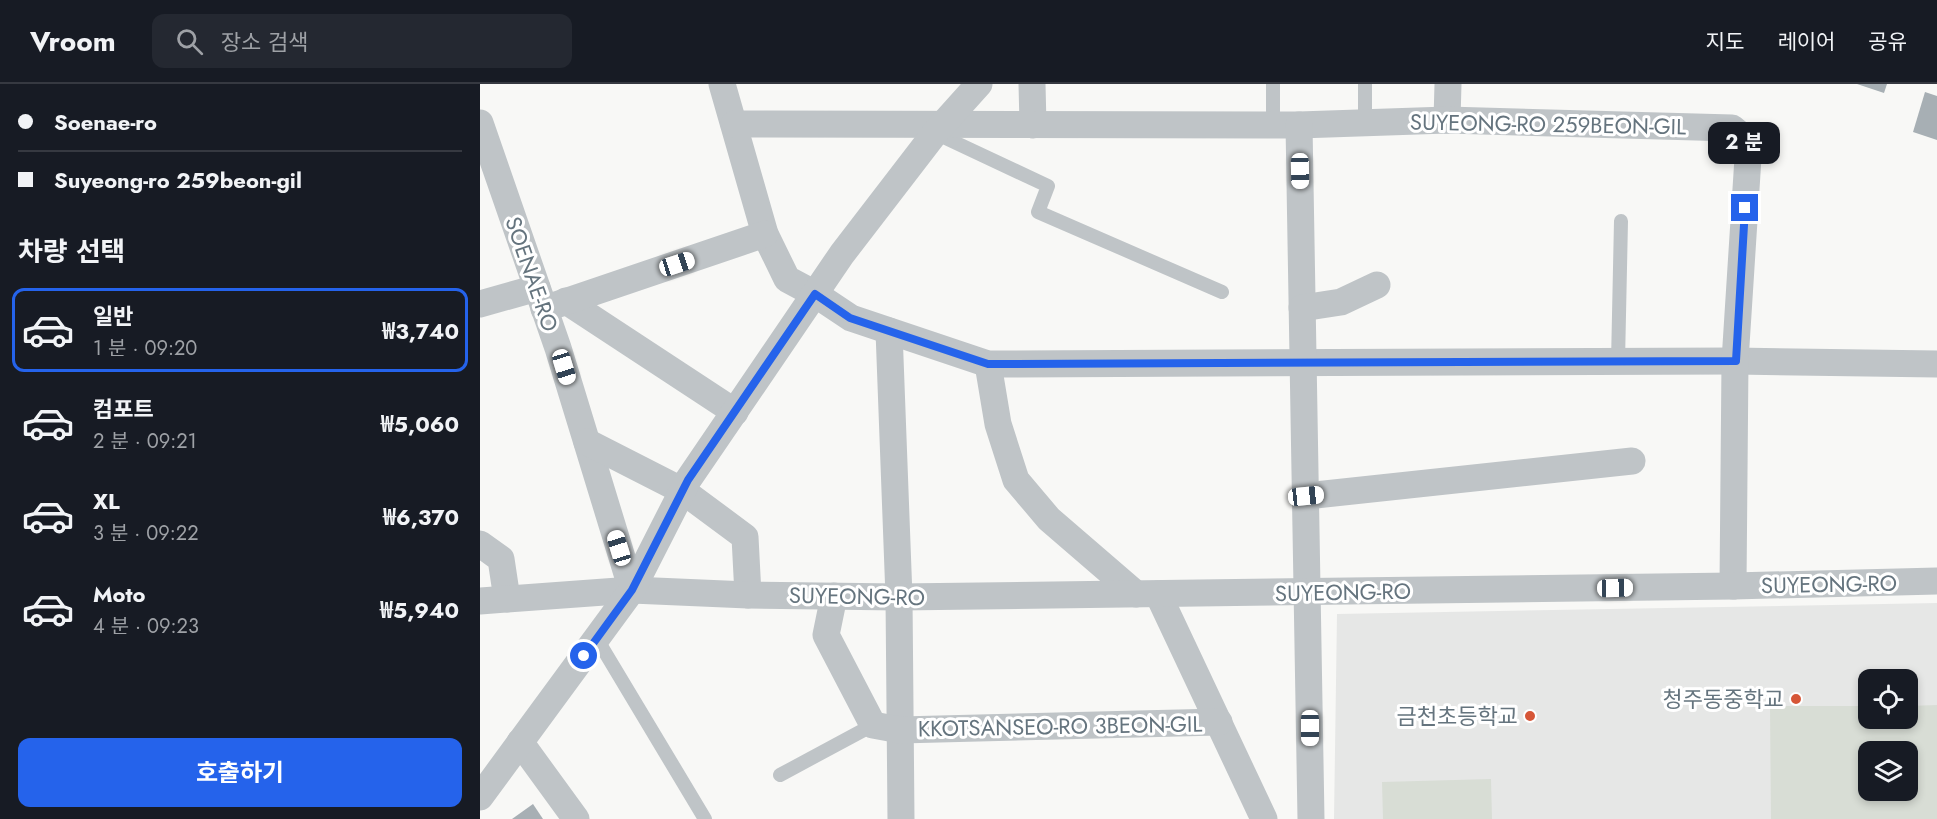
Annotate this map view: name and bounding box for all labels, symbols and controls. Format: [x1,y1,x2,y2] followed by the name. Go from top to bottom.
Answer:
[152,14,572,68] search box
[30,21,116,62] text: Vroom
[173,25,206,58] icon: search
[221,26,308,58] text: 장소 검색
[1706,27,1744,57] text: 지도
[1777,27,1835,57] text: 레이어
[1868,27,1907,57] text: 공유
[54,106,157,138] text: Soenae-ro
[1410,106,1686,142] street label: SUYEONG-RO 259BEON-GIL
[1709,121,1781,163] callout: 2 분
[1725,128,1763,157] text: 2 분
[1291,153,1309,189] car
[54,164,302,196] text: Suyeong-ro 259beon-gil
[1731,194,1758,221] route end
[497,212,567,336] street label: SOENAE-RO
[18,232,125,271] text: 차량 선택
[657,250,697,278] car
[93,300,133,332] text: 일반
[21,303,75,357] icon: car
[382,315,459,347] text: ₩3,740
[93,334,197,363] text: 1 분 · 09:20
[550,347,578,387] car
[93,393,154,425] text: 컴포트
[21,396,75,450] icon: car
[381,408,459,440] text: ₩5,060
[93,427,197,456] text: 2 분 · 09:21
[93,485,120,517] text: XL
[1287,485,1325,507] car
[21,489,75,543] icon: car
[383,501,459,533] text: ₩6,370
[93,519,199,548] text: 3 분 · 09:22
[605,528,633,568] car
[1761,567,1897,601] street label: SUYEONG-RO
[1275,575,1411,609] street label: SUYEONG-RO
[93,578,146,610] text: Moto
[789,579,925,613] street label: SUYEONG-RO
[1597,579,1633,597] car
[21,582,75,636] icon: car
[380,594,459,626] text: ₩5,940
[93,612,199,641] text: 4 분 · 09:23
[570,642,597,669] route start
[1858,669,1918,801] map controls
[1858,669,1918,729] button: locate
[1663,683,1784,715] place label: 청주동중학교
[1789,692,1803,706] marker: 청주동중학교
[1397,700,1518,732] place label: 금천초등학교
[917,708,1203,744] street label: KKOTSANSEO-RO 3BEON-GIL
[1523,709,1537,723] marker: 금천초등학교
[1301,710,1319,746] car
[18,738,462,807] button: 호출하기
[1858,741,1918,801] button: layers

